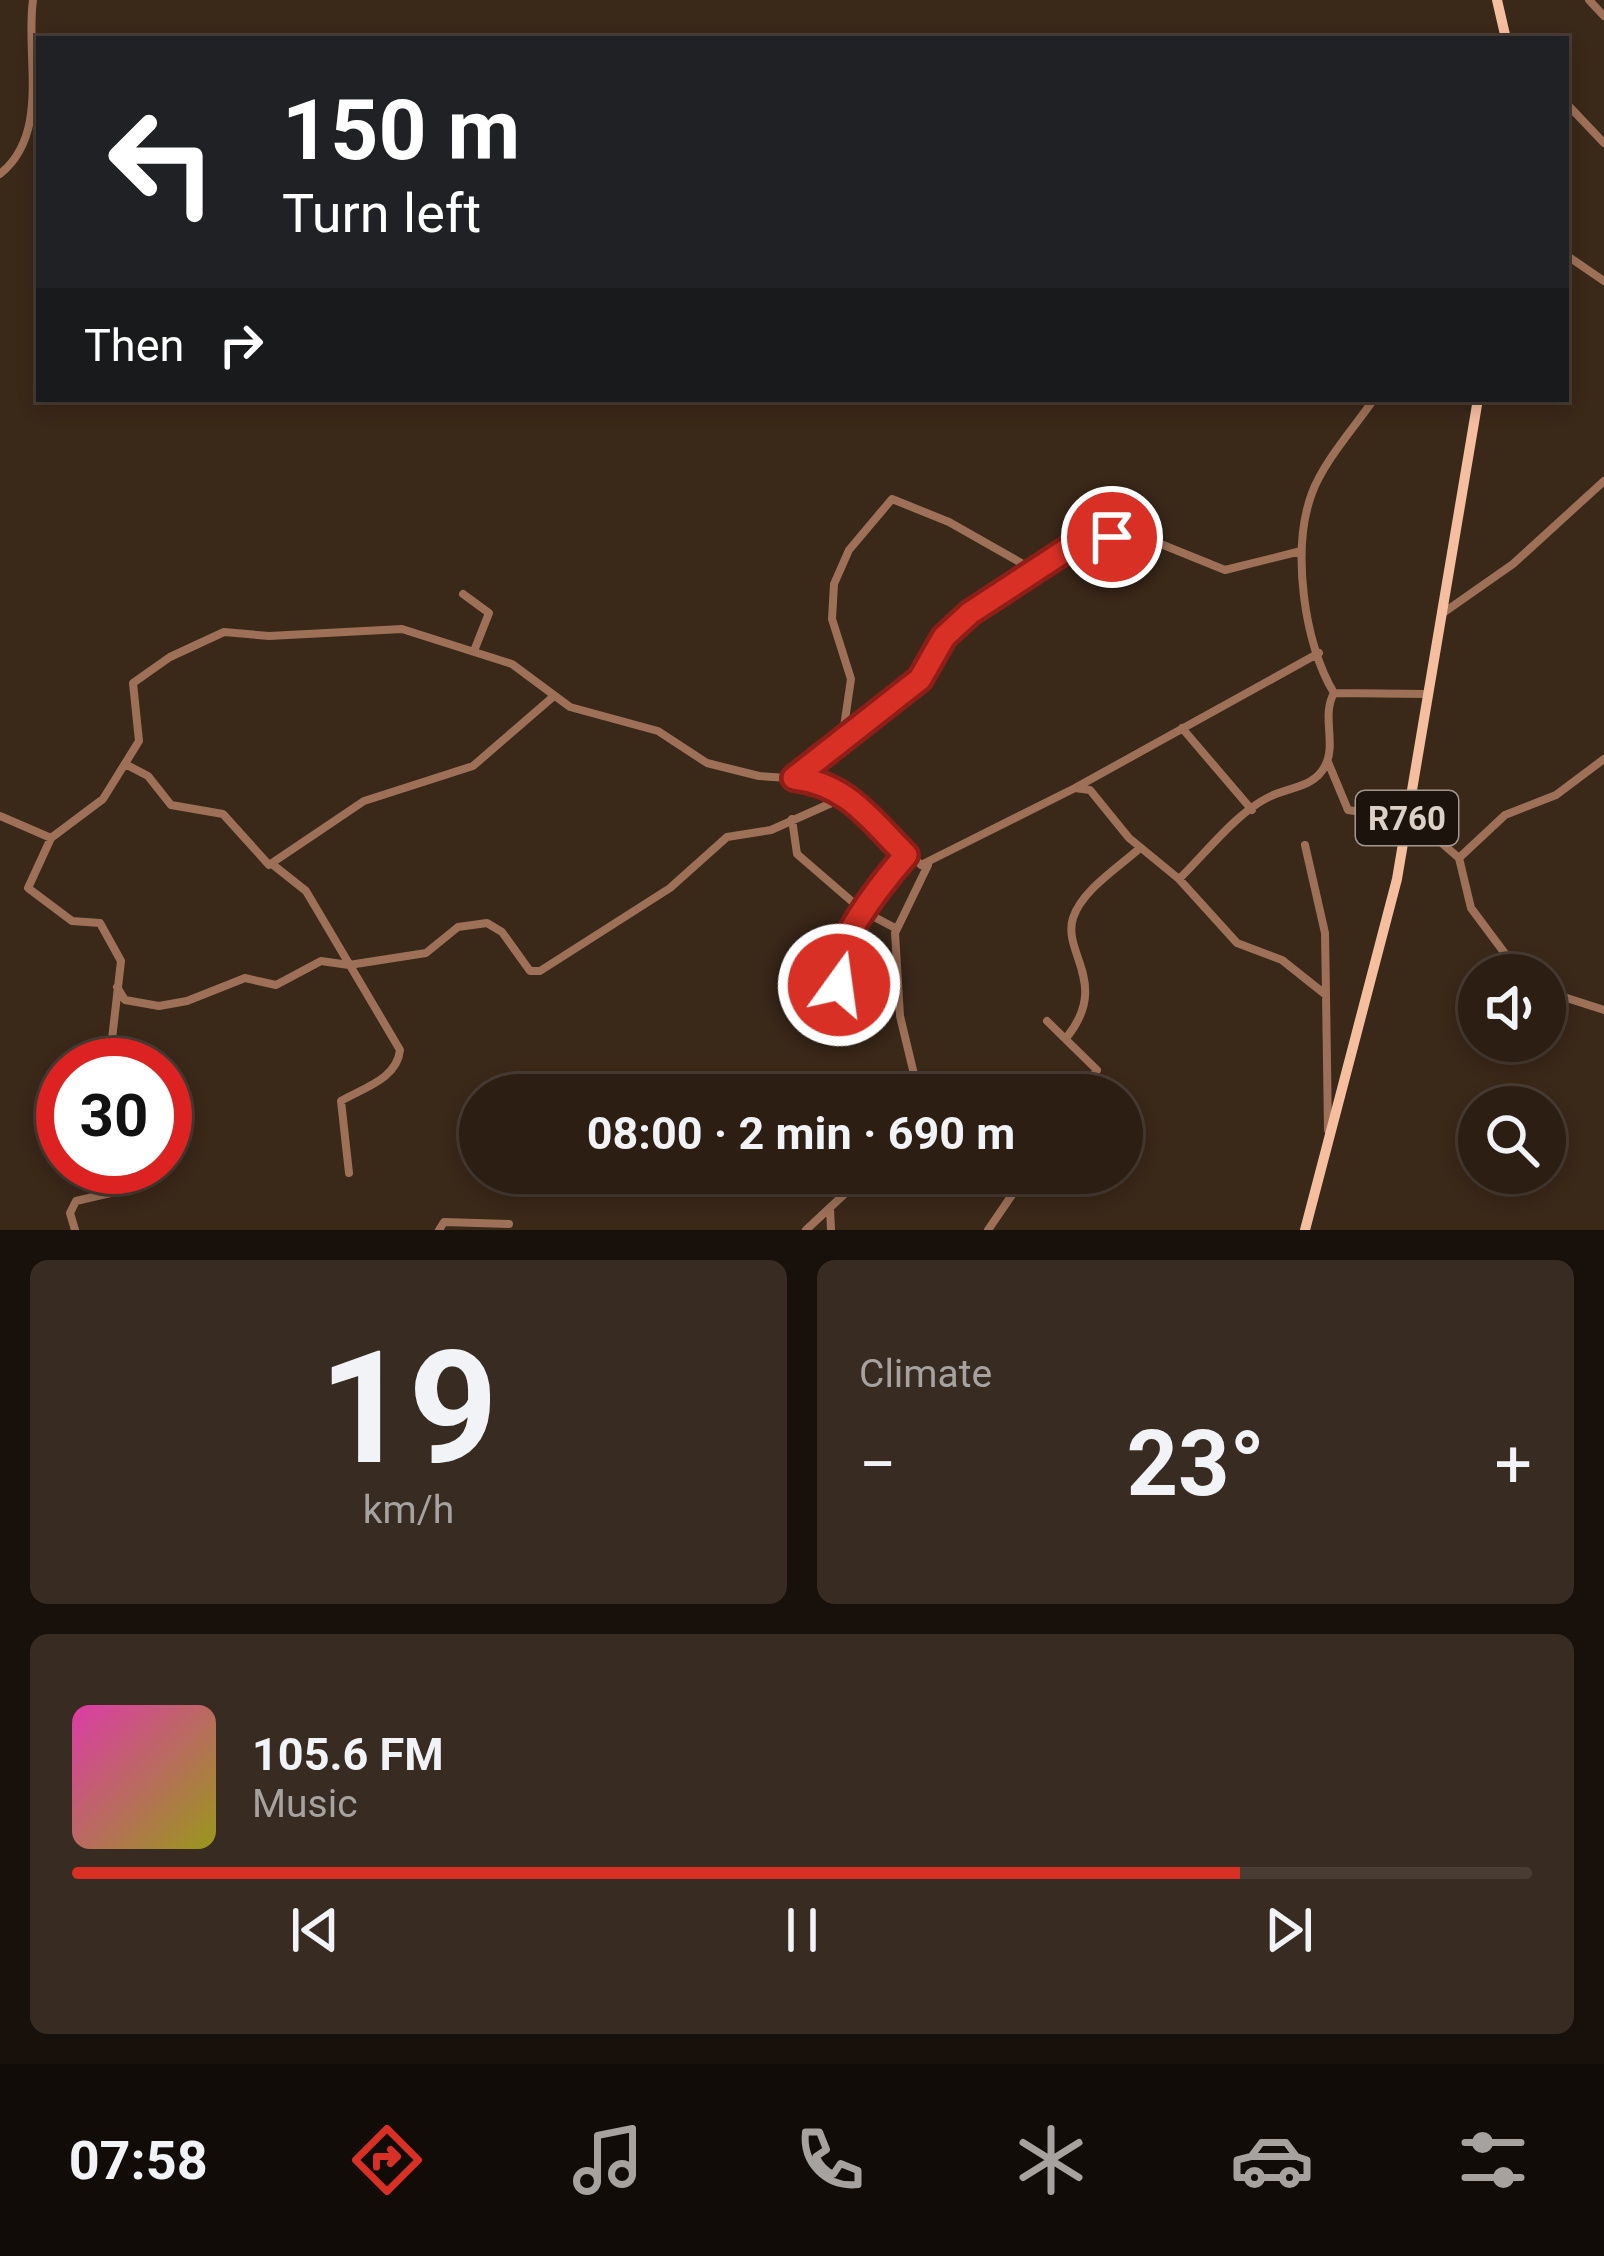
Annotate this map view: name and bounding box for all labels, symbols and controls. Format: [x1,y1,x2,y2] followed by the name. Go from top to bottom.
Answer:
[282,81,520,180] text: 150 m
[84,84,240,240] icon: left
[282,182,481,245] text: Turn left
[208,312,274,378] icon: right
[84,319,184,372] text: Then
[1061,486,1163,588] pin
[1079,504,1145,570] icon: arrive
[1356,791,1458,845] road number: R760
[776,922,902,1048] position arrow
[1458,954,1566,1194] map controls
[1458,954,1566,1062] button: sound
[36,1038,192,1194] speed limit sign: 30
[1458,1086,1566,1194] button: search
[587,1107,1015,1160] text: 08:00 · 2 min · 690 m
[319,1317,498,1500] text: 19
[859,1351,992,1397] text: Climate
[1126,1412,1265,1517] text: 23°
[859,1426,897,1503] text: −
[1495,1426,1532,1503] text: +
[363,1487,454,1533] text: km/h
[252,1728,444,1781] text: 105.6 FM
[252,1781,358,1827] text: Music
[282,1897,348,1963] icon: previous
[769,1897,835,1963] icon: pause
[1256,1897,1322,1963] icon: next
[345,2118,429,2202] icon: directions
[566,2118,650,2202] icon: music
[788,2118,872,2202] icon: phone
[1009,2118,1093,2202] icon: climate
[1230,2118,1314,2202] icon: car
[1451,2118,1535,2202] icon: filters
[69,2129,208,2192] text: 07:58

